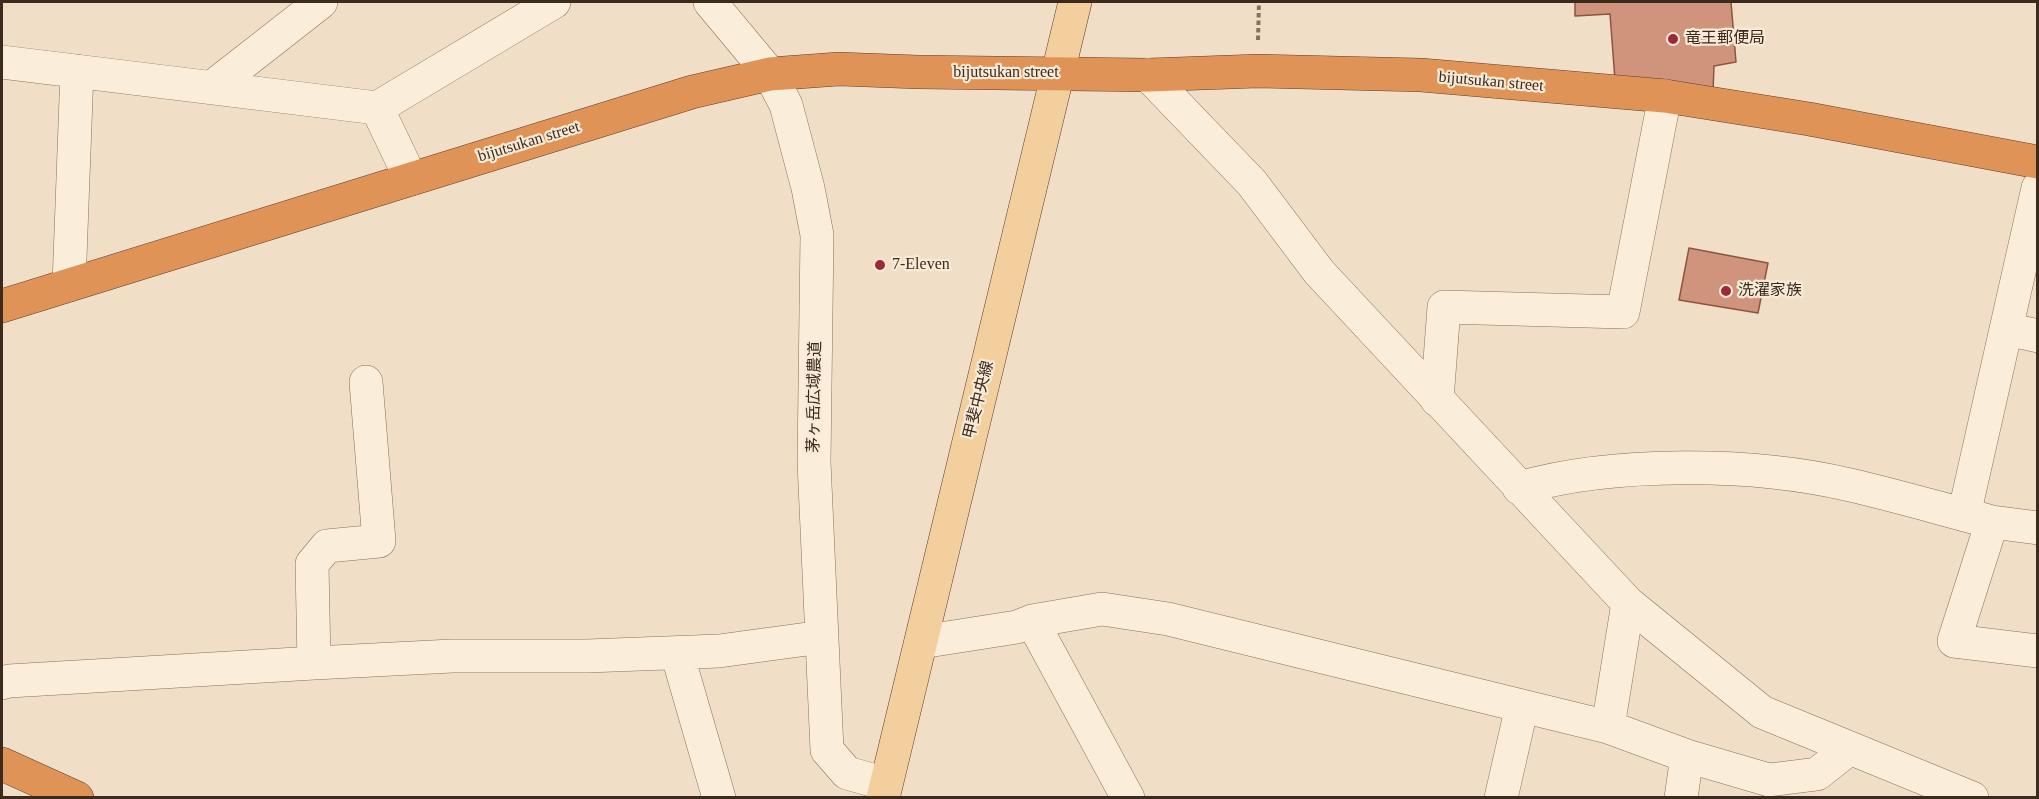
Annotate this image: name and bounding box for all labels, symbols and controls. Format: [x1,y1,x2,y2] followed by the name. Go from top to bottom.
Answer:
[1685,29,1765,49] place label: 竜王郵便局
[1666,32,1680,46] marker: 竜王郵便局
[953,63,1059,83] street label: bijutsukan street
[1438,68,1544,96] street label: bijutsukan street
[476,117,582,167] street label: bijutsukan street
[892,255,950,275] place label: 7-Eleven
[873,258,887,272] marker: 7-Eleven
[1738,281,1802,301] place label: 洗濯家族
[1719,284,1733,298] marker: 洗濯家族
[804,341,826,453] street label: 茅ヶ岳広域農道
[960,359,998,441] street label: 甲斐中央線

